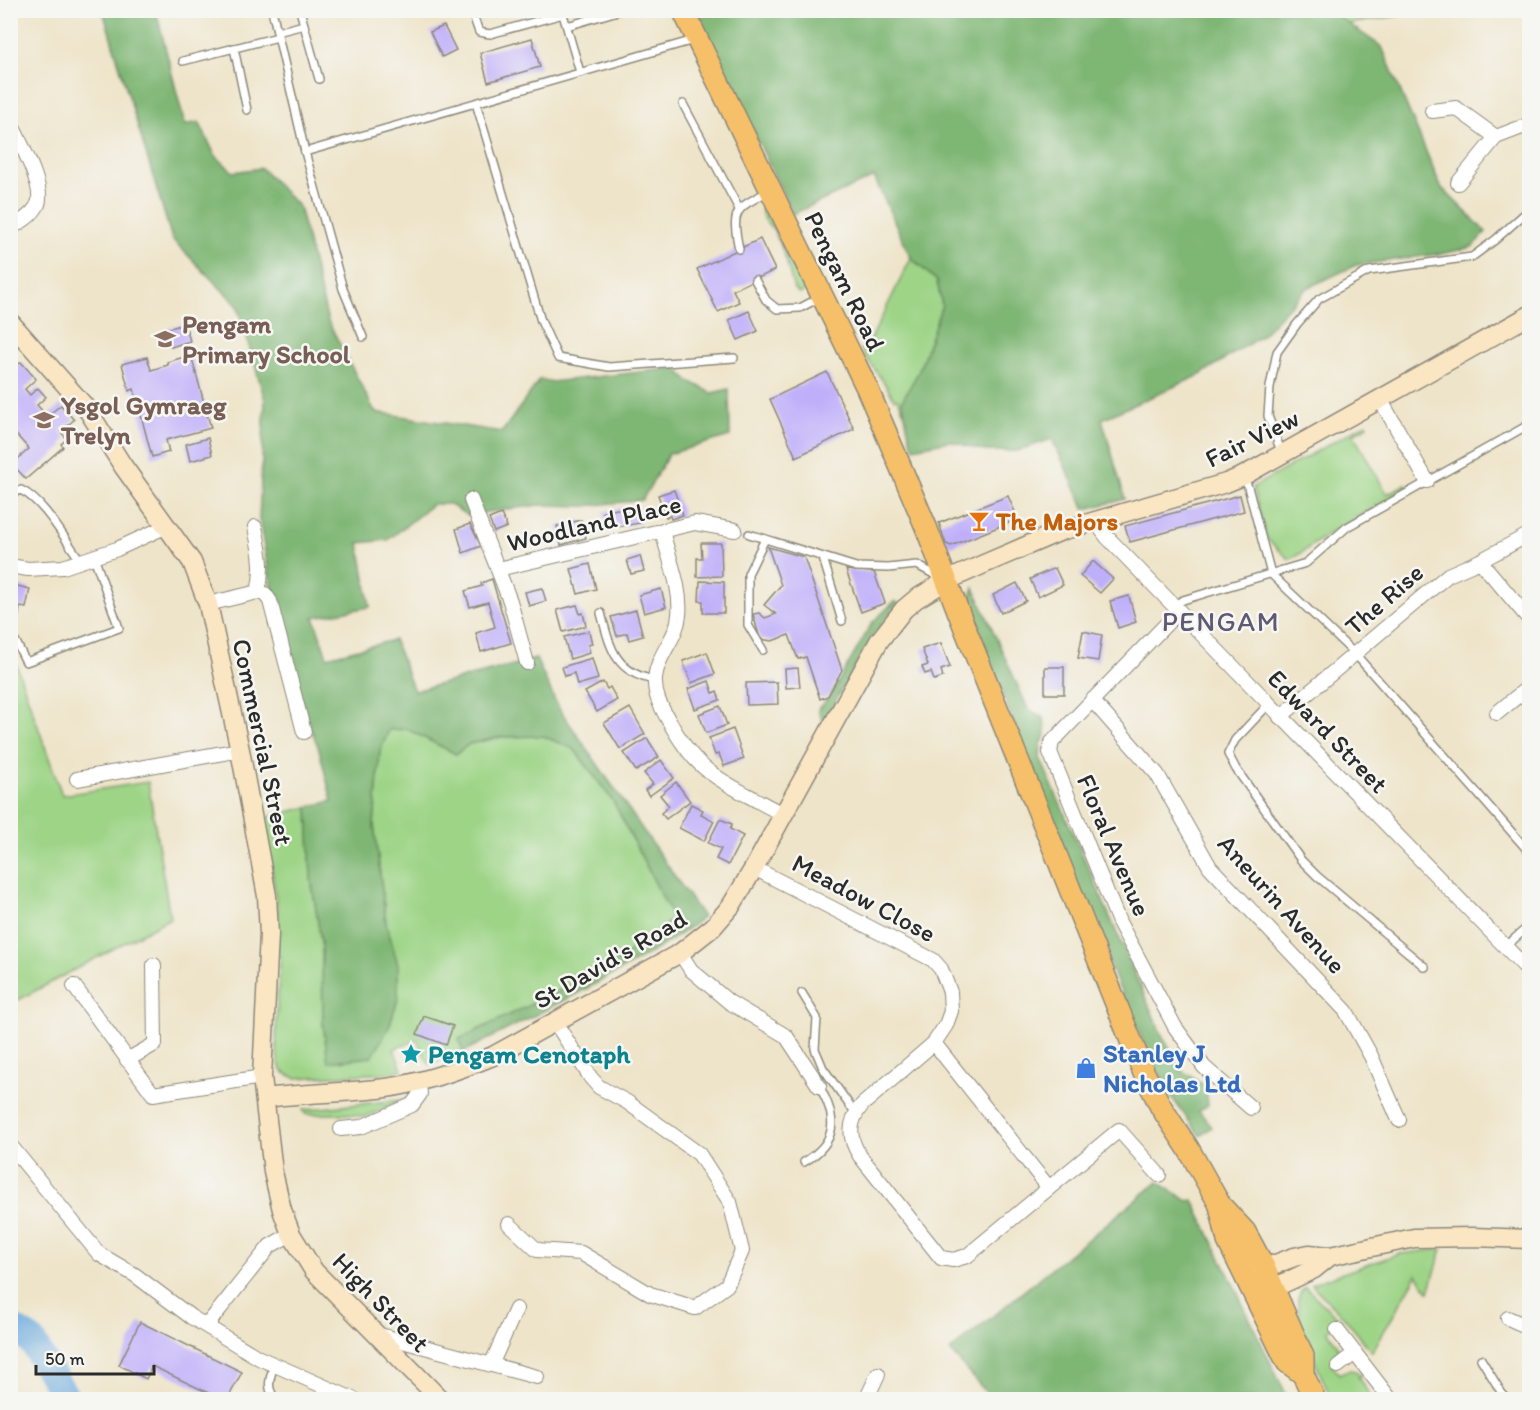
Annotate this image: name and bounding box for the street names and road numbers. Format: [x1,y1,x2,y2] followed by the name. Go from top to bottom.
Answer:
[797,206,893,357] street label: Pengam Road
[1200,402,1304,474] street label: Fair View
[504,487,684,559] street label: Woodland Place
[1338,556,1430,642] street label: The Rise
[225,636,301,848] street label: Commercial Street
[1261,662,1395,800] street label: Edward Street
[1070,769,1158,921] street label: Floral Avenue
[1211,828,1353,980] street label: Aneurin Avenue
[787,847,941,949] street label: Meadow Close
[528,902,692,1016] street label: St David's Road
[326,1245,437,1359] street label: High Street

